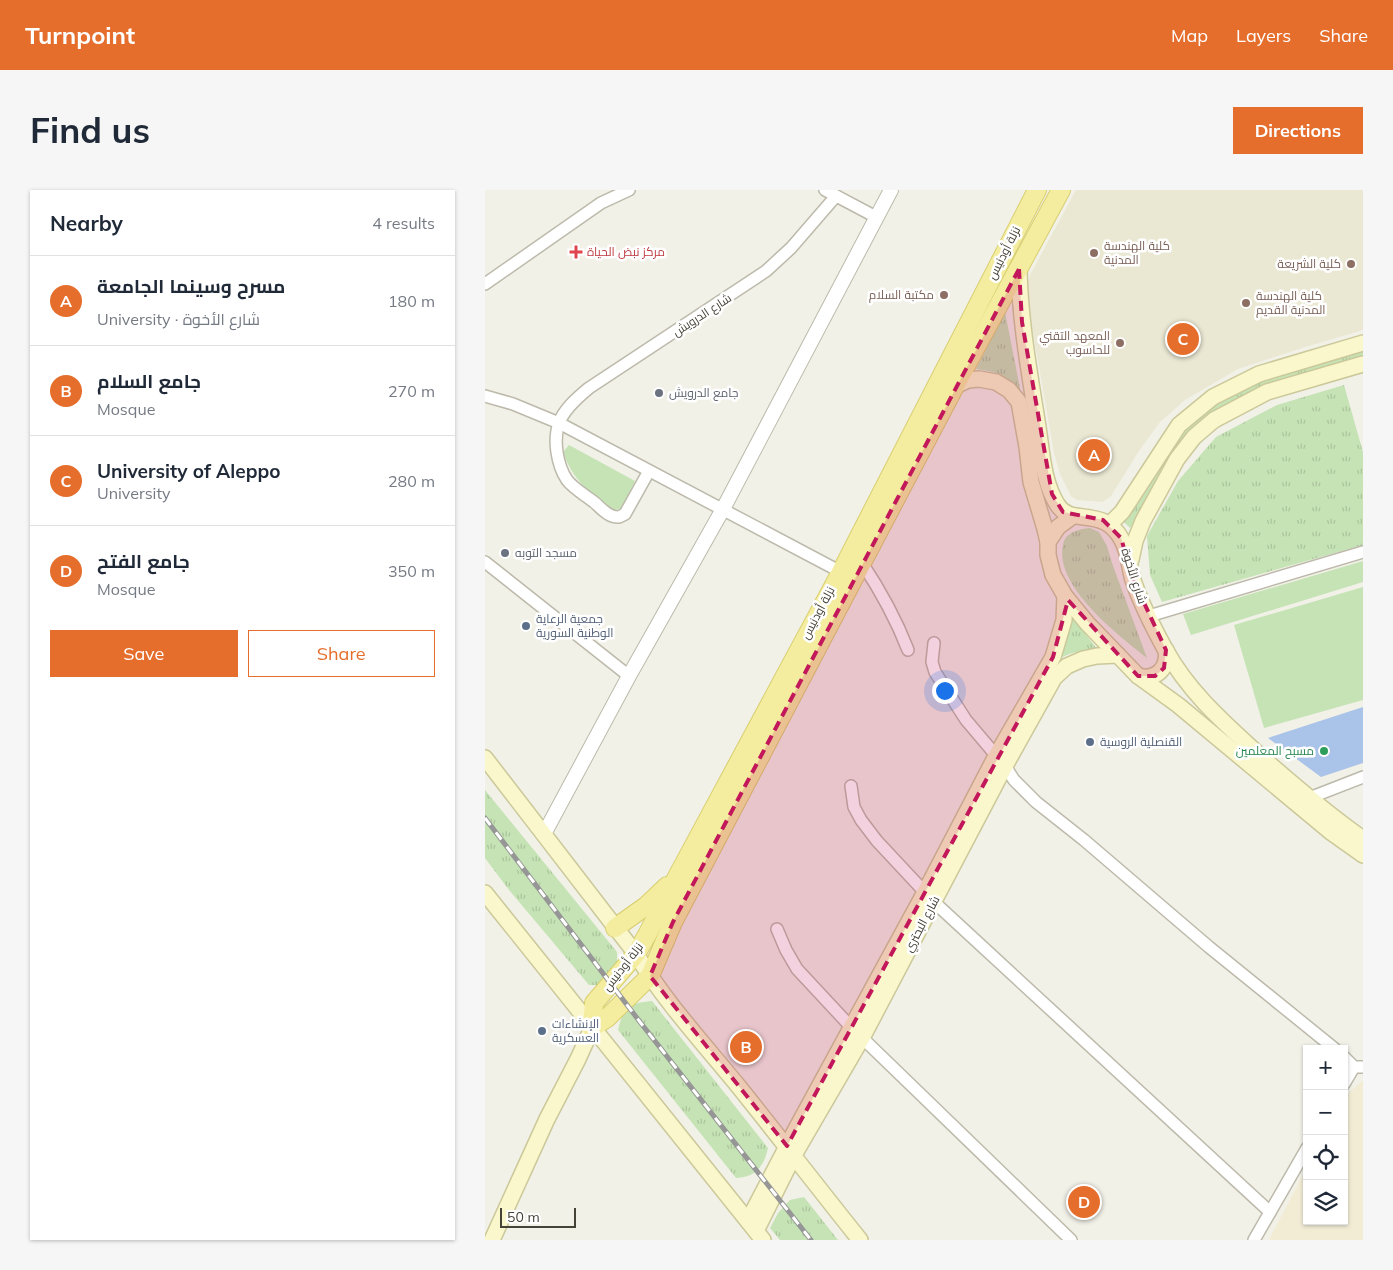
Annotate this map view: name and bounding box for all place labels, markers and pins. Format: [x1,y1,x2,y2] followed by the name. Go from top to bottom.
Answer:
[1104,238,1170,267] place label: كلية الهندسة المدنية
[587,244,665,259] place label: مركز نبض الحياة
[569,245,583,259] marker: مركز نبض الحياة
[1088,247,1100,259] marker: كلية الهندسة المدنية
[1277,256,1341,271] place label: كلية الشريعة
[1345,258,1357,270] marker: كلية الشريعة
[869,287,934,303] place label: مكتبة السلام
[1256,288,1326,318] place label: كلية الهندسة المدنية القديم
[938,289,950,301] marker: مكتبة السلام
[1240,297,1252,309] marker: كلية الهندسة المدنية القديم
[1167,320,1199,358] pin: C
[1039,328,1110,357] place label: المعهد التقني للحاسوب
[1114,337,1126,349] marker: المعهد التقني للحاسوب
[669,385,738,401] place label: جامع الدرويش
[653,387,665,399] marker: جامع الدرويش
[1078,436,1110,474] pin: A
[515,545,577,560] place label: مسجد التوبه
[499,547,511,559] marker: مسجد التوبه
[536,611,614,640] place label: جمعية الرعاية الوطنية السورية
[520,620,532,632] marker: جمعية الرعاية الوطنية السورية
[1100,734,1182,749] place label: القنصلية الروسية
[1084,736,1096,748] marker: القنصلية الروسية
[1236,743,1314,759] place label: مسبح المعلمين
[1318,745,1330,757] marker: مسبح المعلمين
[552,1016,599,1045] place label: الإنشاءات العسكرية
[536,1025,548,1037] marker: الإنشاءات العسكرية
[730,1028,762,1066] pin: B
[1068,1183,1100,1221] pin: D

